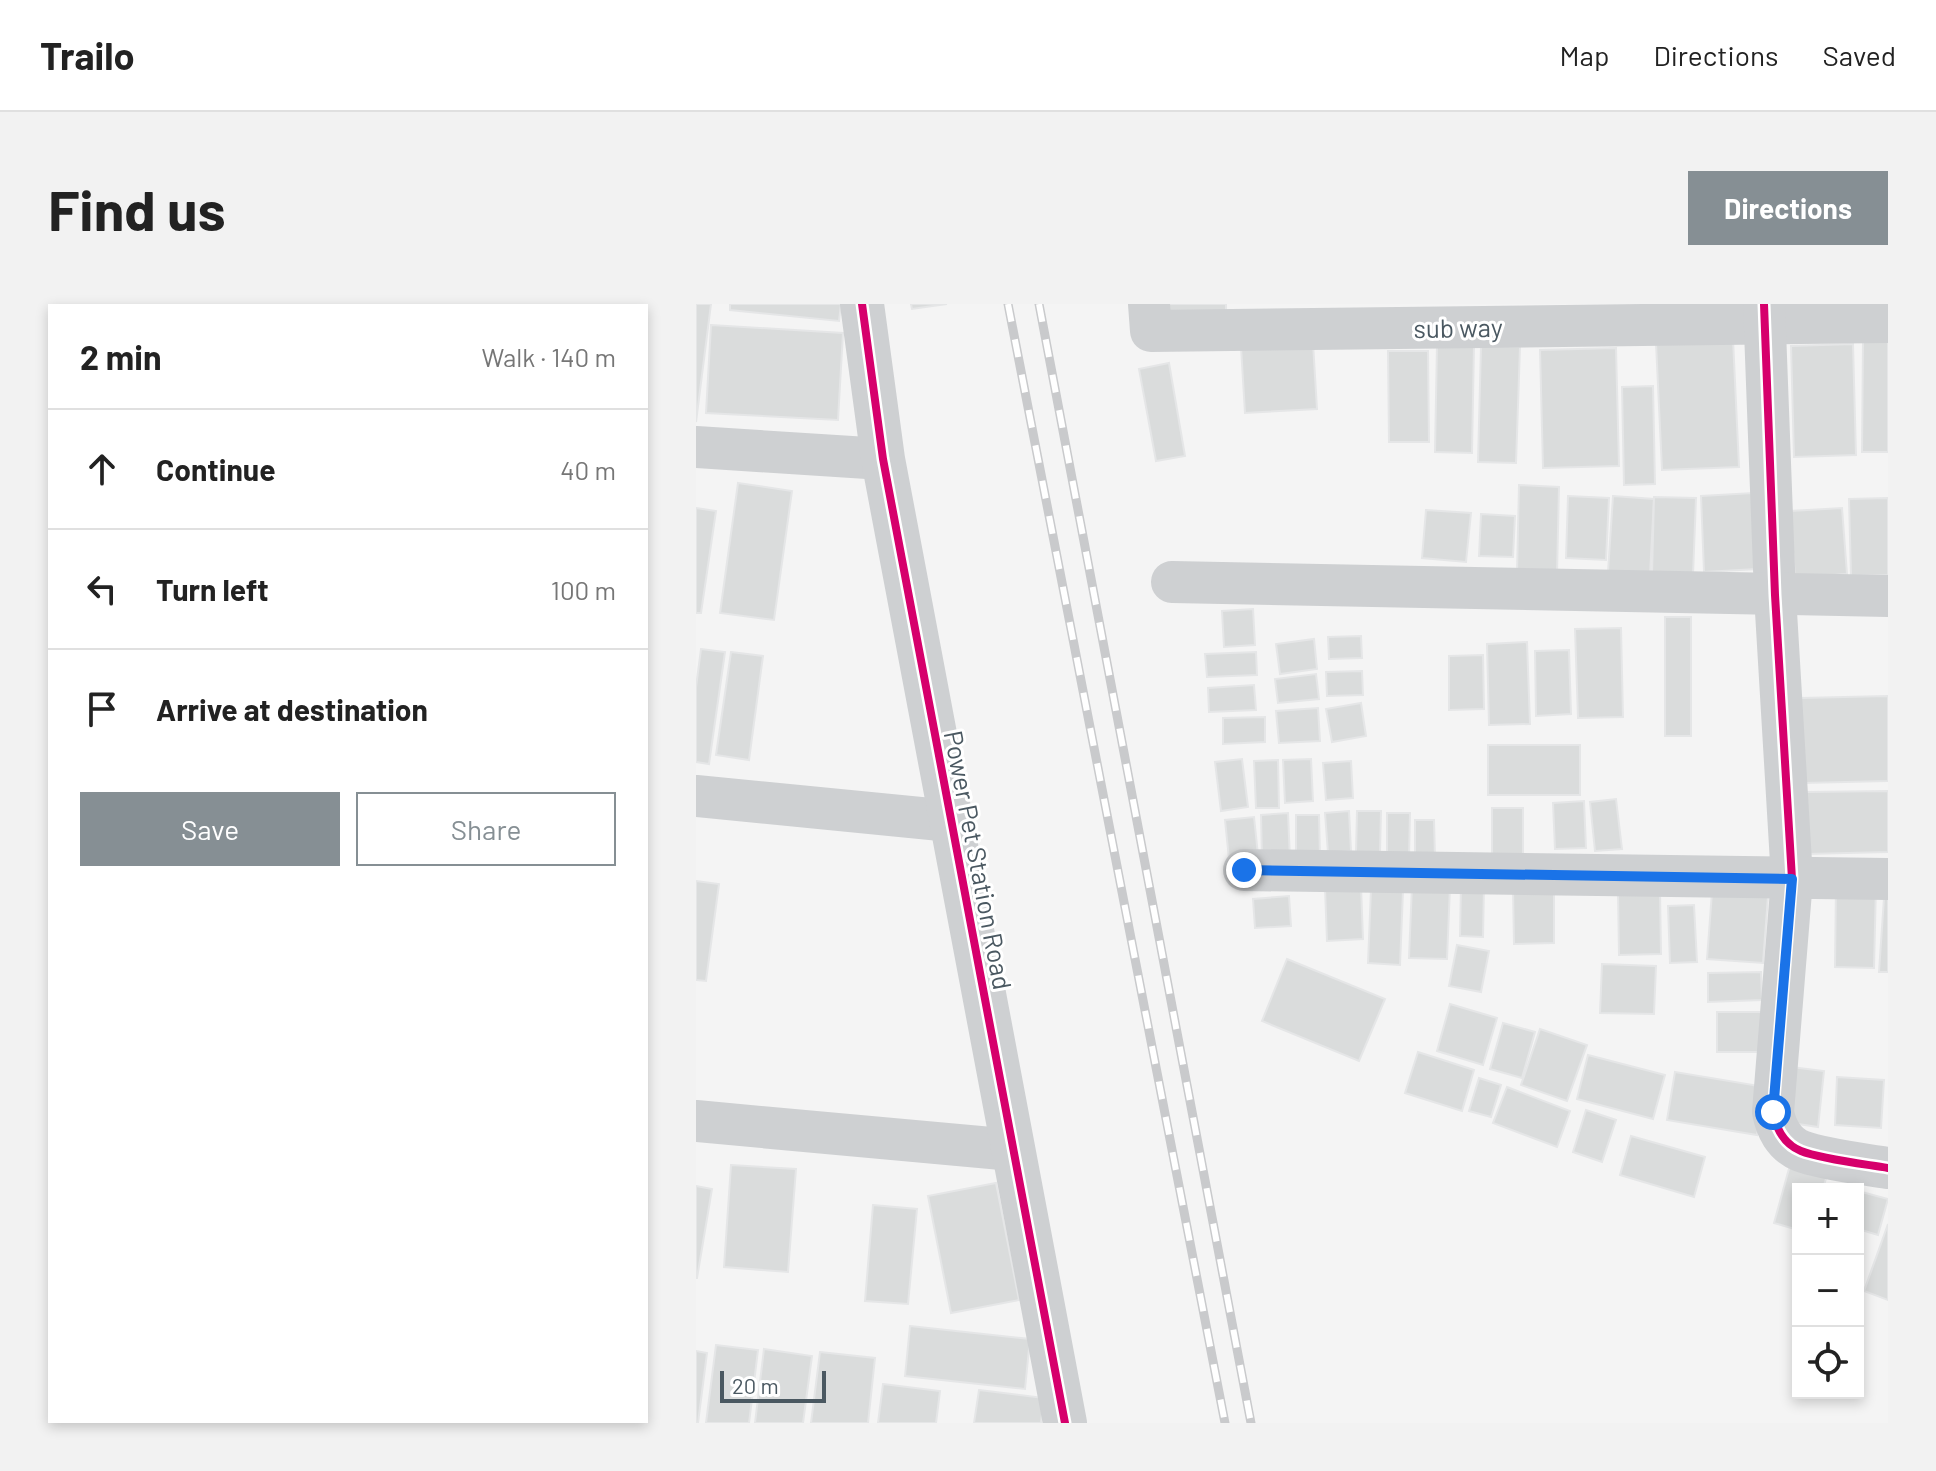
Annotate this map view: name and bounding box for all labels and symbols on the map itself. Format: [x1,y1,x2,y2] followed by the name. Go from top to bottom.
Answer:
[1413,311,1503,343] street label: sub way
[939,728,1019,992] street label: Power Pet Station Road
[1226,852,1262,888] route end
[1755,1094,1791,1130] route start
[720,1367,826,1403] scale bar

